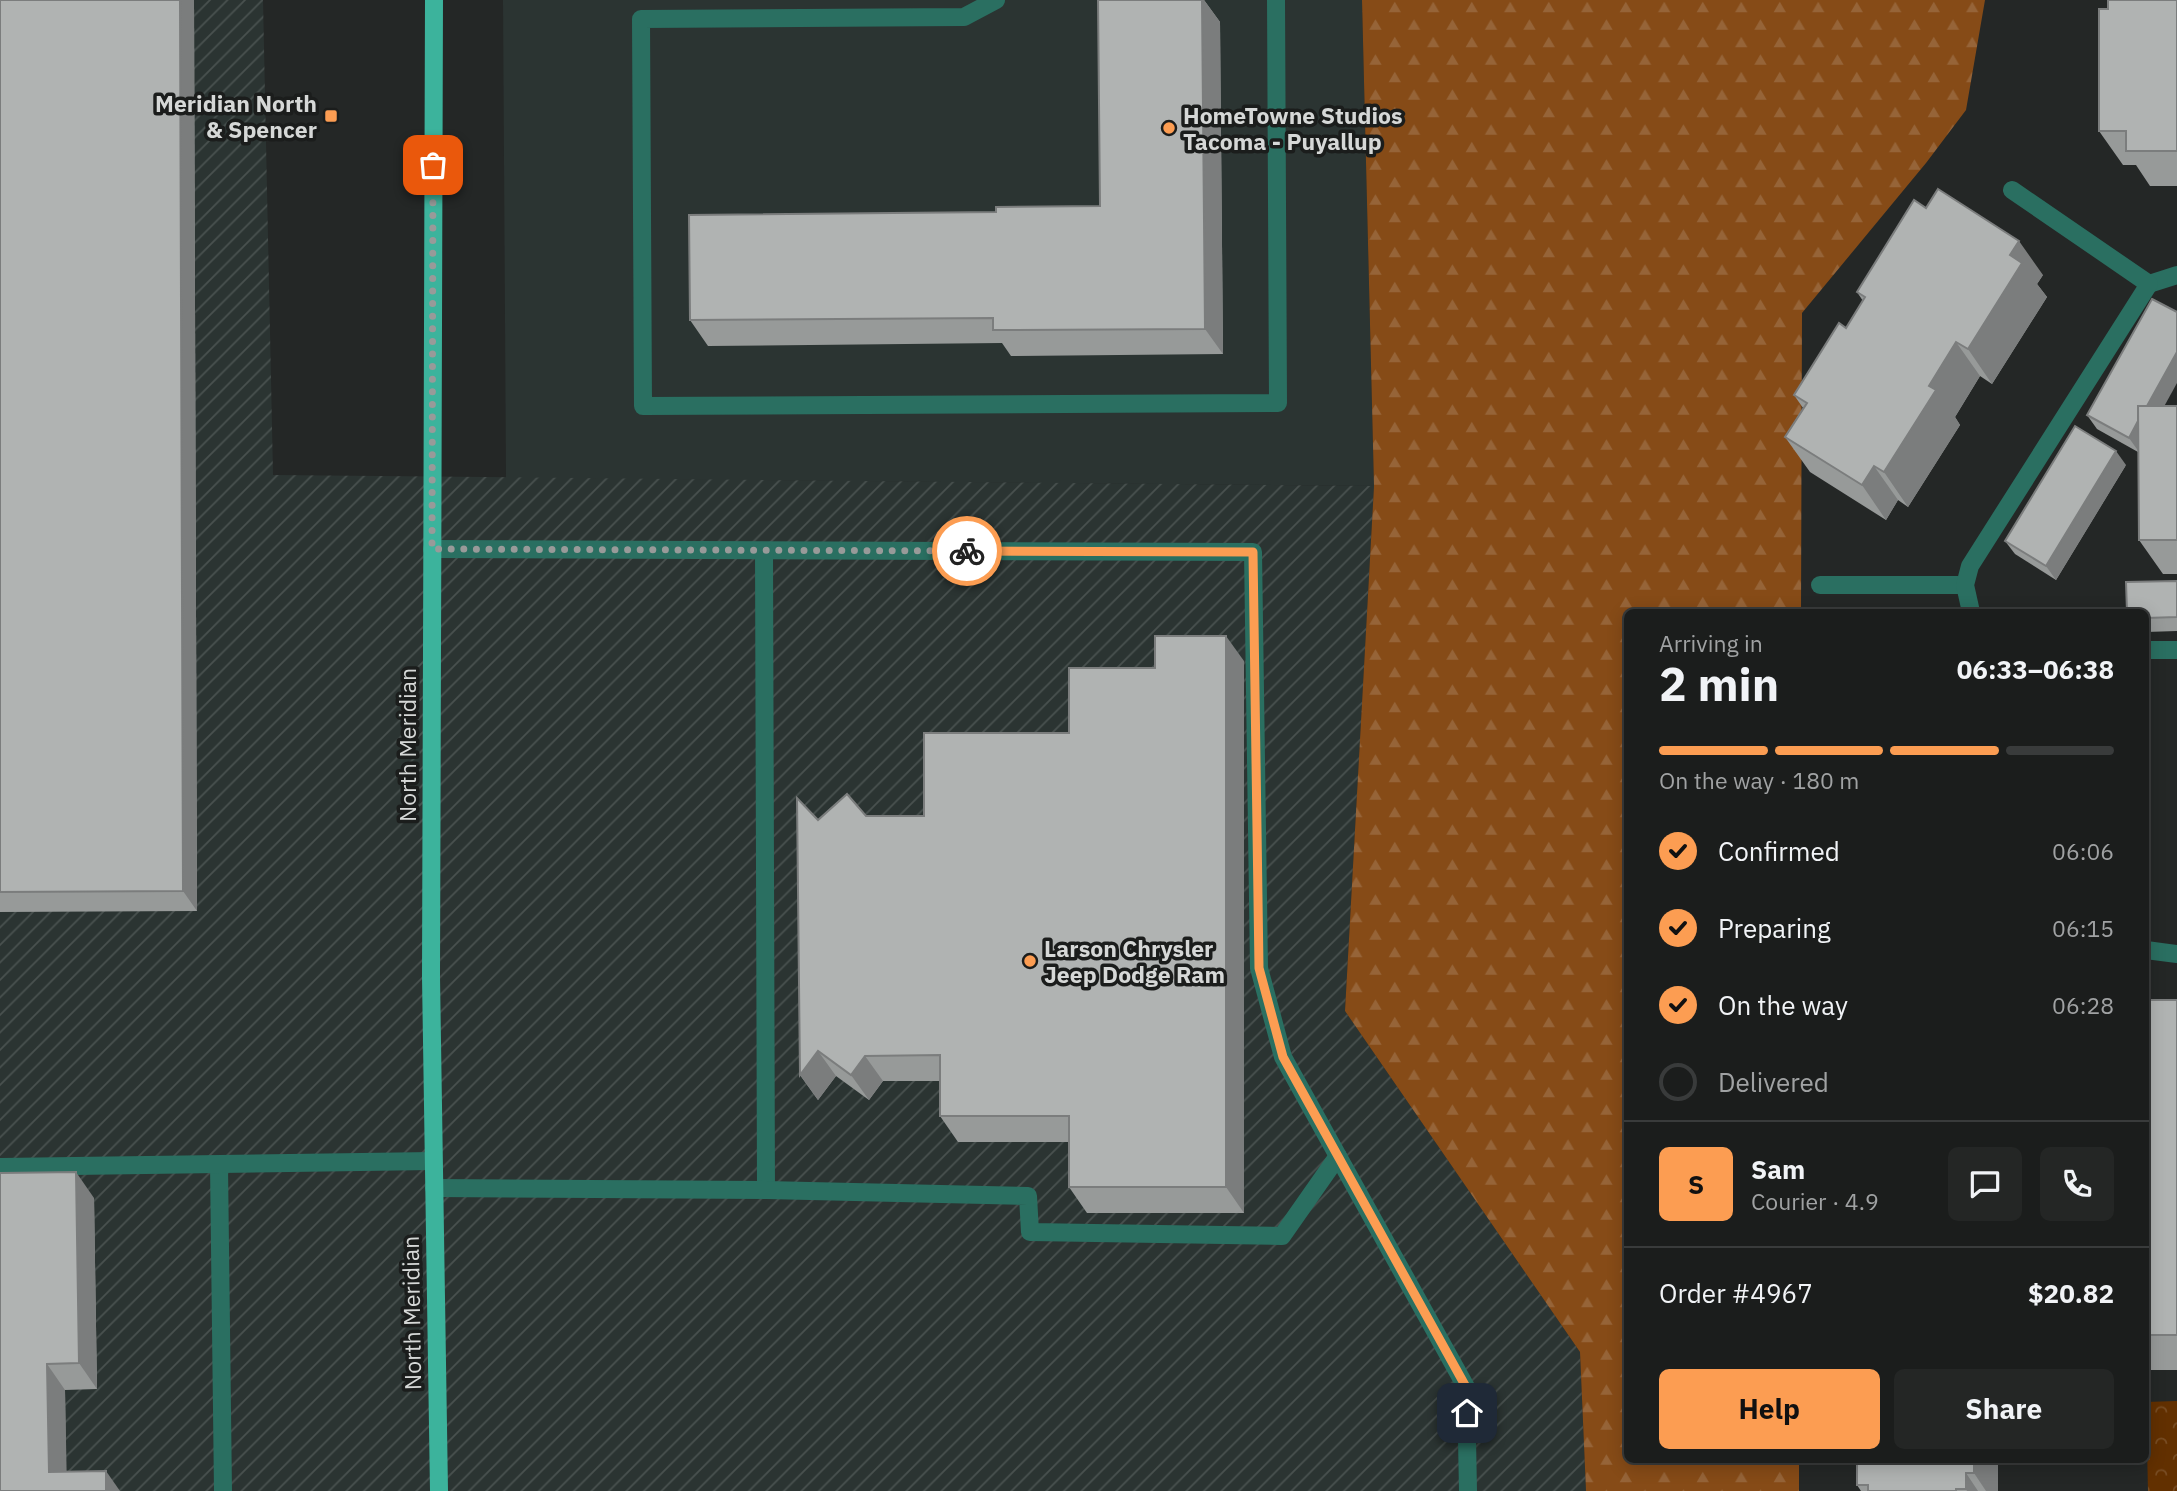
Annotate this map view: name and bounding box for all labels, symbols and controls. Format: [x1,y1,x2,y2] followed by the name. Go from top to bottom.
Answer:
[155,88,317,144] place label: Meridian North & Spencer
[1183,100,1403,156] place label: HomeTowne Studios Tacoma - Puyallup
[323,108,339,124] marker: Meridian North & Spencer
[1161,120,1177,136] marker: HomeTowne Studios Tacoma - Puyallup
[403,135,463,195] pin
[414,146,452,184] icon: bag
[932,516,1002,586] courier
[948,532,986,570] icon: bike
[1659,628,1763,658] text: Arriving in
[1957,652,2114,686] text: 06:33–06:38
[1659,654,1779,714] text: 2 min
[392,668,422,822] street label: North Meridian
[1659,765,1859,795] text: On the way · 180 m
[1659,832,1697,870] icon: check
[1718,834,1840,868] text: Confirmed
[2052,836,2114,866] text: 06:06
[1659,909,1697,947] icon: check
[1718,911,1831,945] text: Preparing
[2052,913,2114,943] text: 06:15
[1044,933,1225,989] place label: Larson Chrysler Jeep Dodge Ram
[1022,953,1038,969] marker: Larson Chrysler Jeep Dodge Ram
[1659,986,1697,1024] icon: check
[1718,988,1848,1022] text: On the way
[2052,990,2114,1020] text: 06:28
[1718,1065,1829,1099] text: Delivered
[1948,1147,2022,1221] button: chat
[2040,1147,2114,1221] button: phone
[1751,1152,1805,1186] text: Sam
[1688,1167,1704,1201] text: S
[1751,1186,1879,1216] text: Courier · 4.9
[395,1236,427,1390] street label: North Meridian
[1659,1276,1813,1310] text: Order #4967
[2028,1276,2114,1310] text: $20.82
[1659,1369,1880,1449] button: Help
[1894,1369,2114,1449] button: Share
[1437,1383,1497,1443] pin
[1448,1394,1486,1432] icon: home

